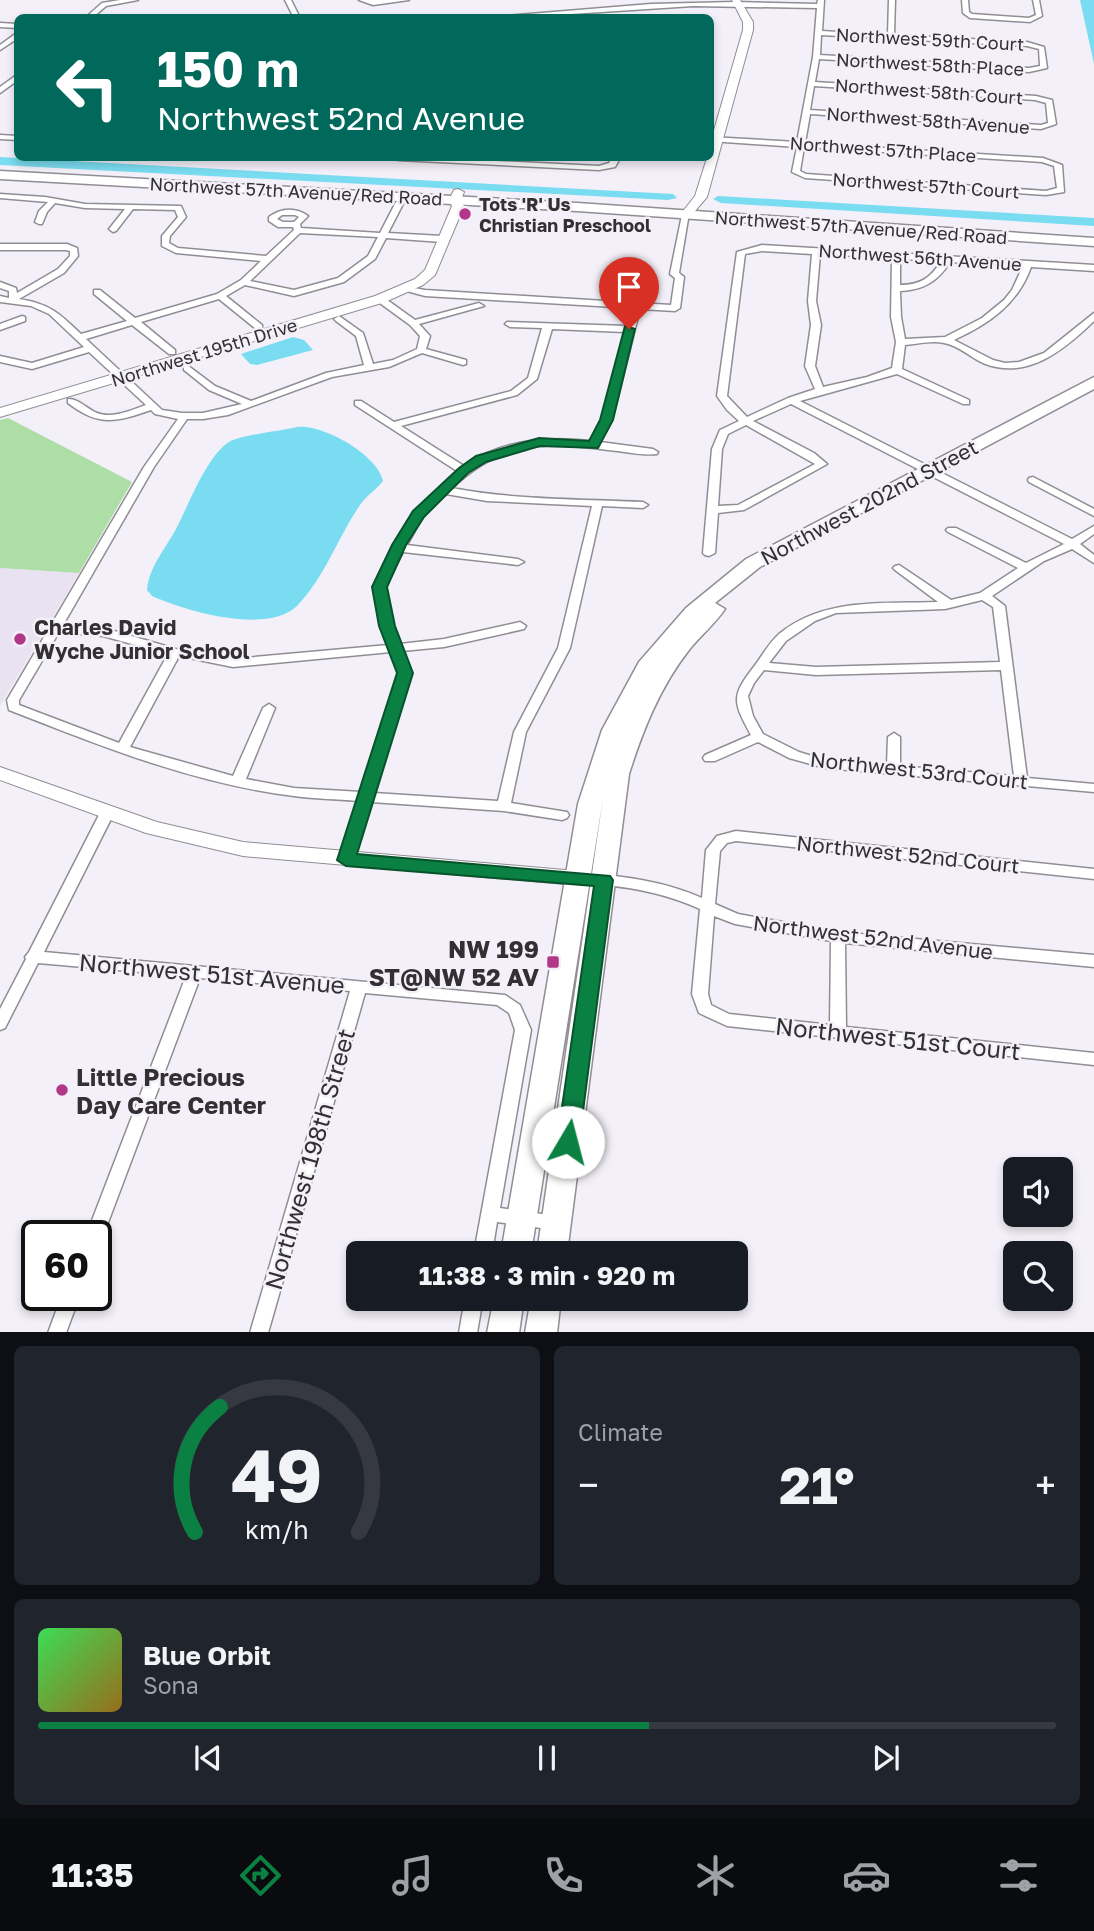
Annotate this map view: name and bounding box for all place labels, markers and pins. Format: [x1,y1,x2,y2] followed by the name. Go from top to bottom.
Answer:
[479,193,651,236] place label: Tots 'R' Us Christian Preschool
[457,206,473,222] marker: Tots 'R' Us Christian Preschool
[599,257,659,329] pin
[34,614,250,664] place label: Charles David Wyche Junior School
[12,631,28,647] marker: Charles David Wyche Junior School
[369,934,539,991] place label: NW 199 ST@NW 52 AV
[545,954,561,970] marker: NW 199 ST@NW 52 AV
[76,1062,266,1119] place label: Little Precious Day Care Center
[54,1082,70,1098] marker: Little Precious Day Care Center

